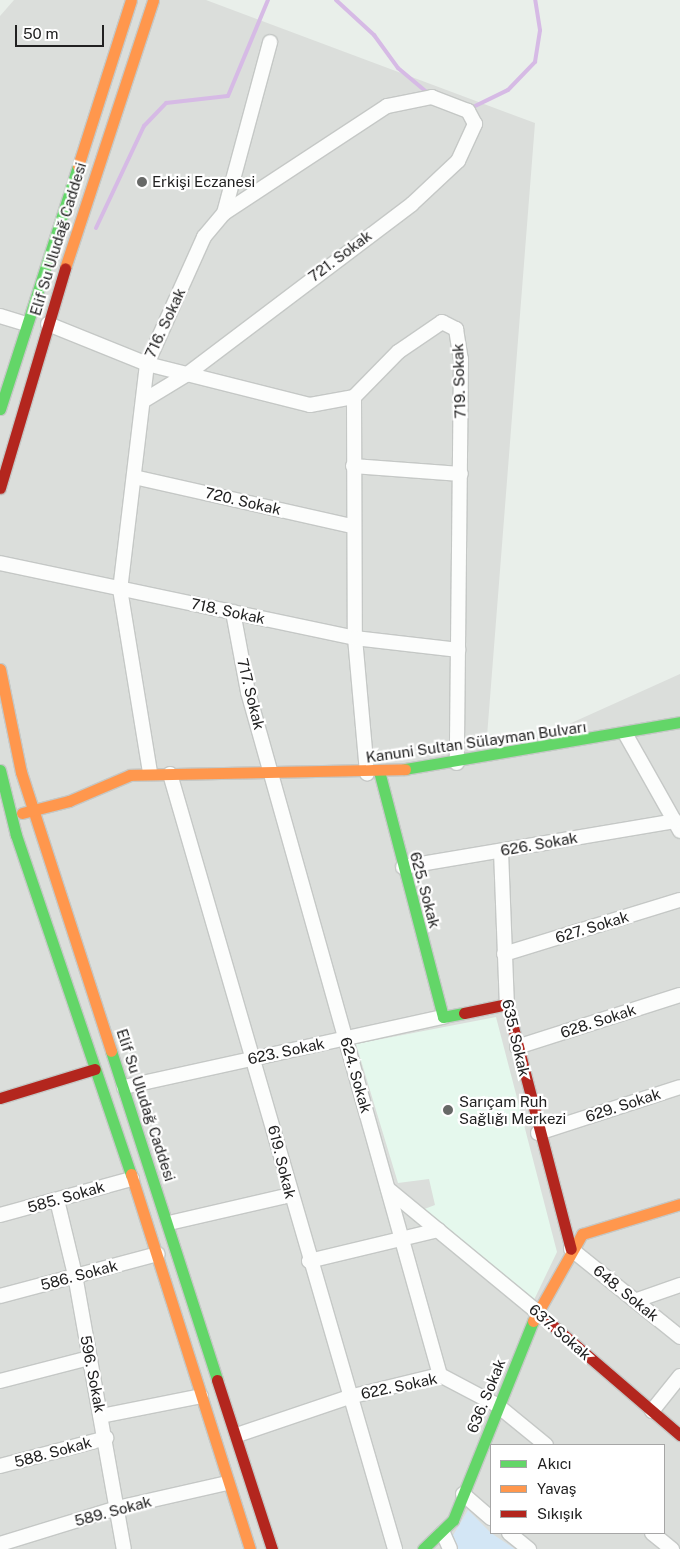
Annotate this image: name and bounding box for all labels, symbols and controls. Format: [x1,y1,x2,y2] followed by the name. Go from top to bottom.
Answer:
[18,15,106,47] scale bar
[23,25,58,42] text: 50 m
[26,160,90,318] street label: Elif Su Uludağ Caddesi
[152,173,255,191] place label: Erkişi Eczanesi
[136,176,148,188] marker: Erkişi Eczanesi
[305,226,375,286] street label: 721. Sokak
[141,285,189,361] street label: 716. Sokak
[449,343,469,419] street label: 719. Sokak
[203,483,283,519] street label: 720. Sokak
[189,594,267,628] street label: 718. Sokak
[233,656,269,732] street label: 717. Sokak
[365,718,587,766] street label: Kanuni Sultan Sülayman Bulvarı
[499,828,579,860] street label: 626. Sokak
[406,850,444,930] street label: 625. Sokak
[553,907,631,947] street label: 627. Sokak
[498,998,534,1078] street label: 635. Sokak
[558,1000,638,1042] street label: 628. Sokak
[113,1027,179,1183] street label: Elif Su Uludağ Caddesi
[246,1034,326,1068] street label: 623. Sokak
[337,1035,375,1115] street label: 624. Sokak
[583,1084,663,1126] street label: 629. Sokak
[459,1092,566,1127] place label: Sarıçam Ruh Sağlığı Merkezi
[441,1103,455,1117] marker: Sarıçam Ruh Sağlığı Merkezi
[264,1123,300,1201] street label: 619. Sokak
[25,1177,107,1217] street label: 585. Sokak
[38,1256,120,1294] street label: 586. Sokak
[590,1261,662,1325] street label: 648. Sokak
[525,1300,595,1364] street label: 637. Sokak
[77,1334,109,1414] street label: 596. Sokak
[463,1356,509,1436] street label: 636. Sokak
[359,1369,439,1403] street label: 622. Sokak
[12,1433,94,1471] street label: 588. Sokak
[490,1444,665,1534] legend
[537,1455,571,1472] text: Akıcı
[537,1480,576,1497] text: Yavaş
[72,1492,154,1530] street label: 589. Sokak
[537,1505,583,1522] text: Sıkışık

